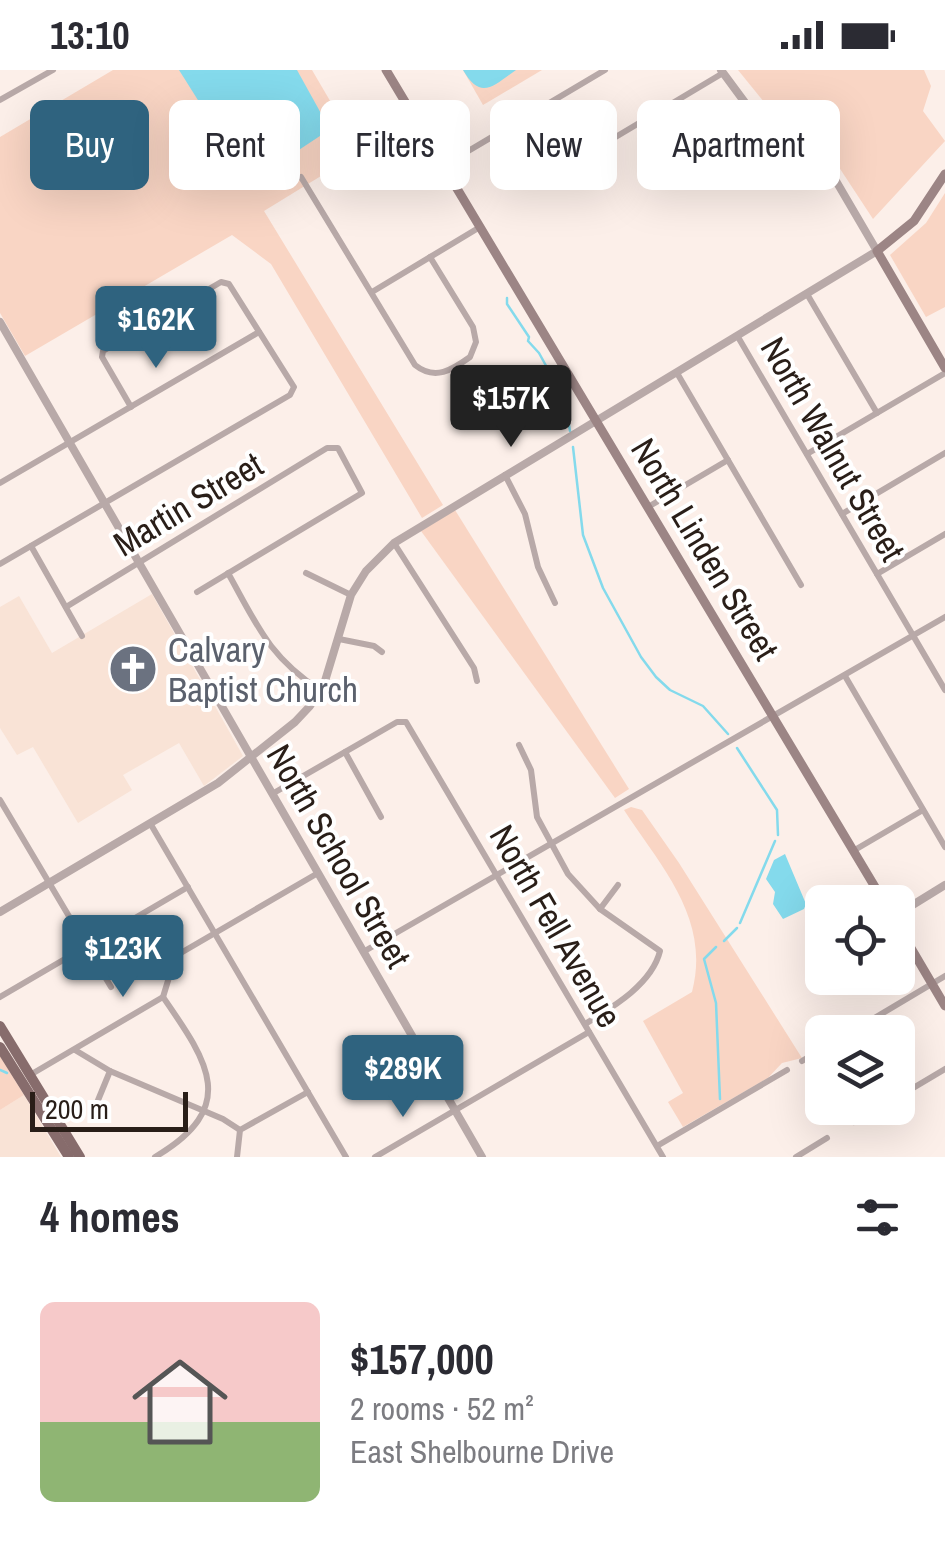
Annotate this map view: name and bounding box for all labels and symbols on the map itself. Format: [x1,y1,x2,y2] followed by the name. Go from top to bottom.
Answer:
[86,286,226,371] pin: $162K
[750,329,916,569] street label: North Walnut Street
[441,365,581,450] pin: $157K
[620,430,790,668] street label: North Linden Street
[105,441,271,567] street label: Martin Street
[168,626,358,713] place label: Calvary Baptist Church
[107,643,159,695] church icon: Calvary Baptist Church
[256,736,422,976] street label: North School Street
[479,816,633,1036] street label: North Fell Avenue
[53,915,193,1000] pin: $123K
[333,1035,473,1120] pin: $289K
[30,1087,188,1132] scale bar

